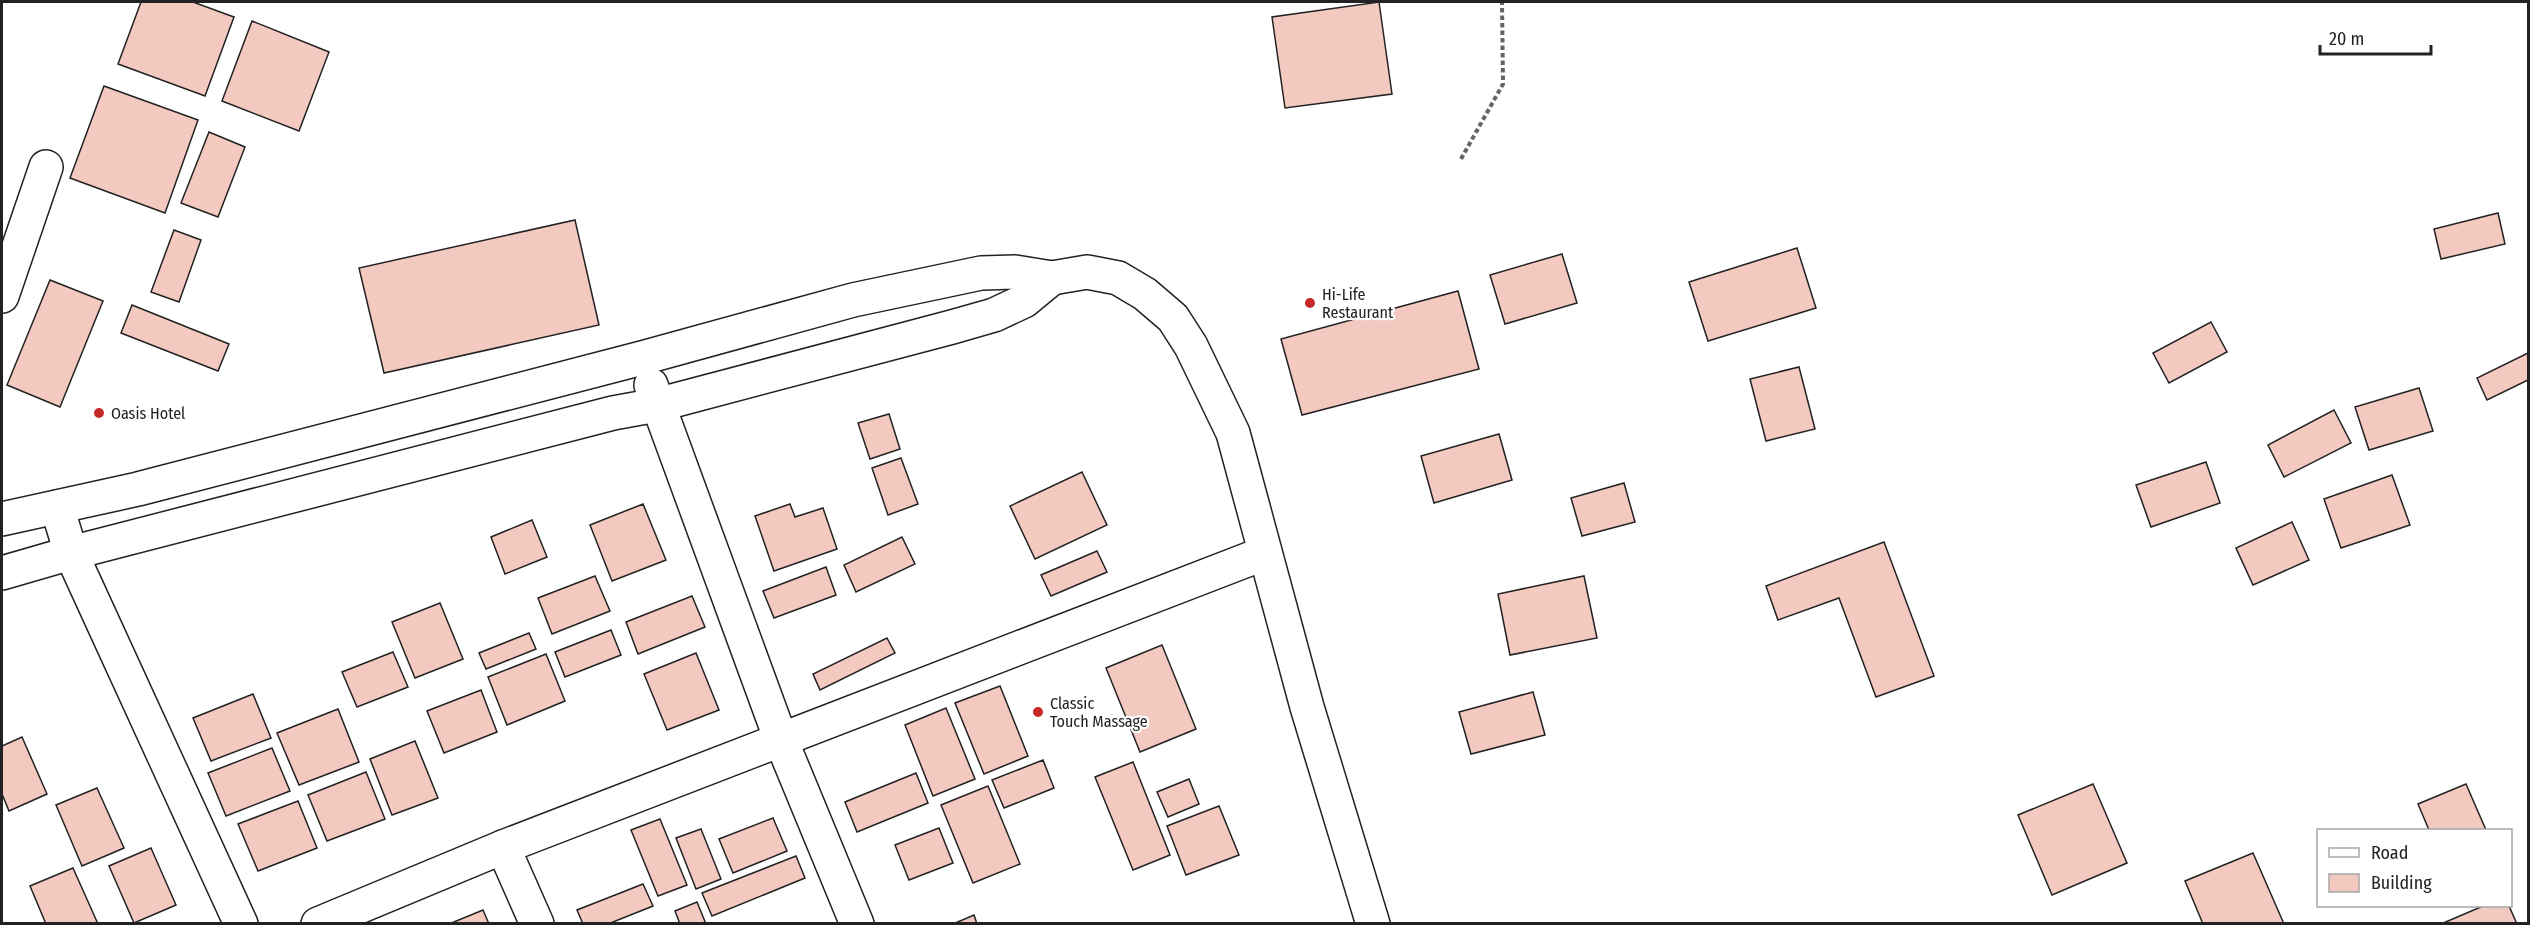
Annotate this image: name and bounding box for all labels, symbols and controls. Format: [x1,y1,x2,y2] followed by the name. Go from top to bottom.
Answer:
[2320,18,2431,56] scale bar
[2329,28,2364,50] text: 20 m
[1322,285,1394,322] place label: Hi-Life Restaurant
[1303,296,1317,310] marker: Hi-Life Restaurant
[111,404,185,423] place label: Oasis Hotel
[92,406,106,420] marker: Oasis Hotel
[1050,694,1148,731] place label: Classic Touch Massage
[1031,705,1045,719] marker: Classic Touch Massage
[2317,829,2512,907] legend
[2371,842,2408,864] text: Road
[2371,872,2432,894] text: Building

